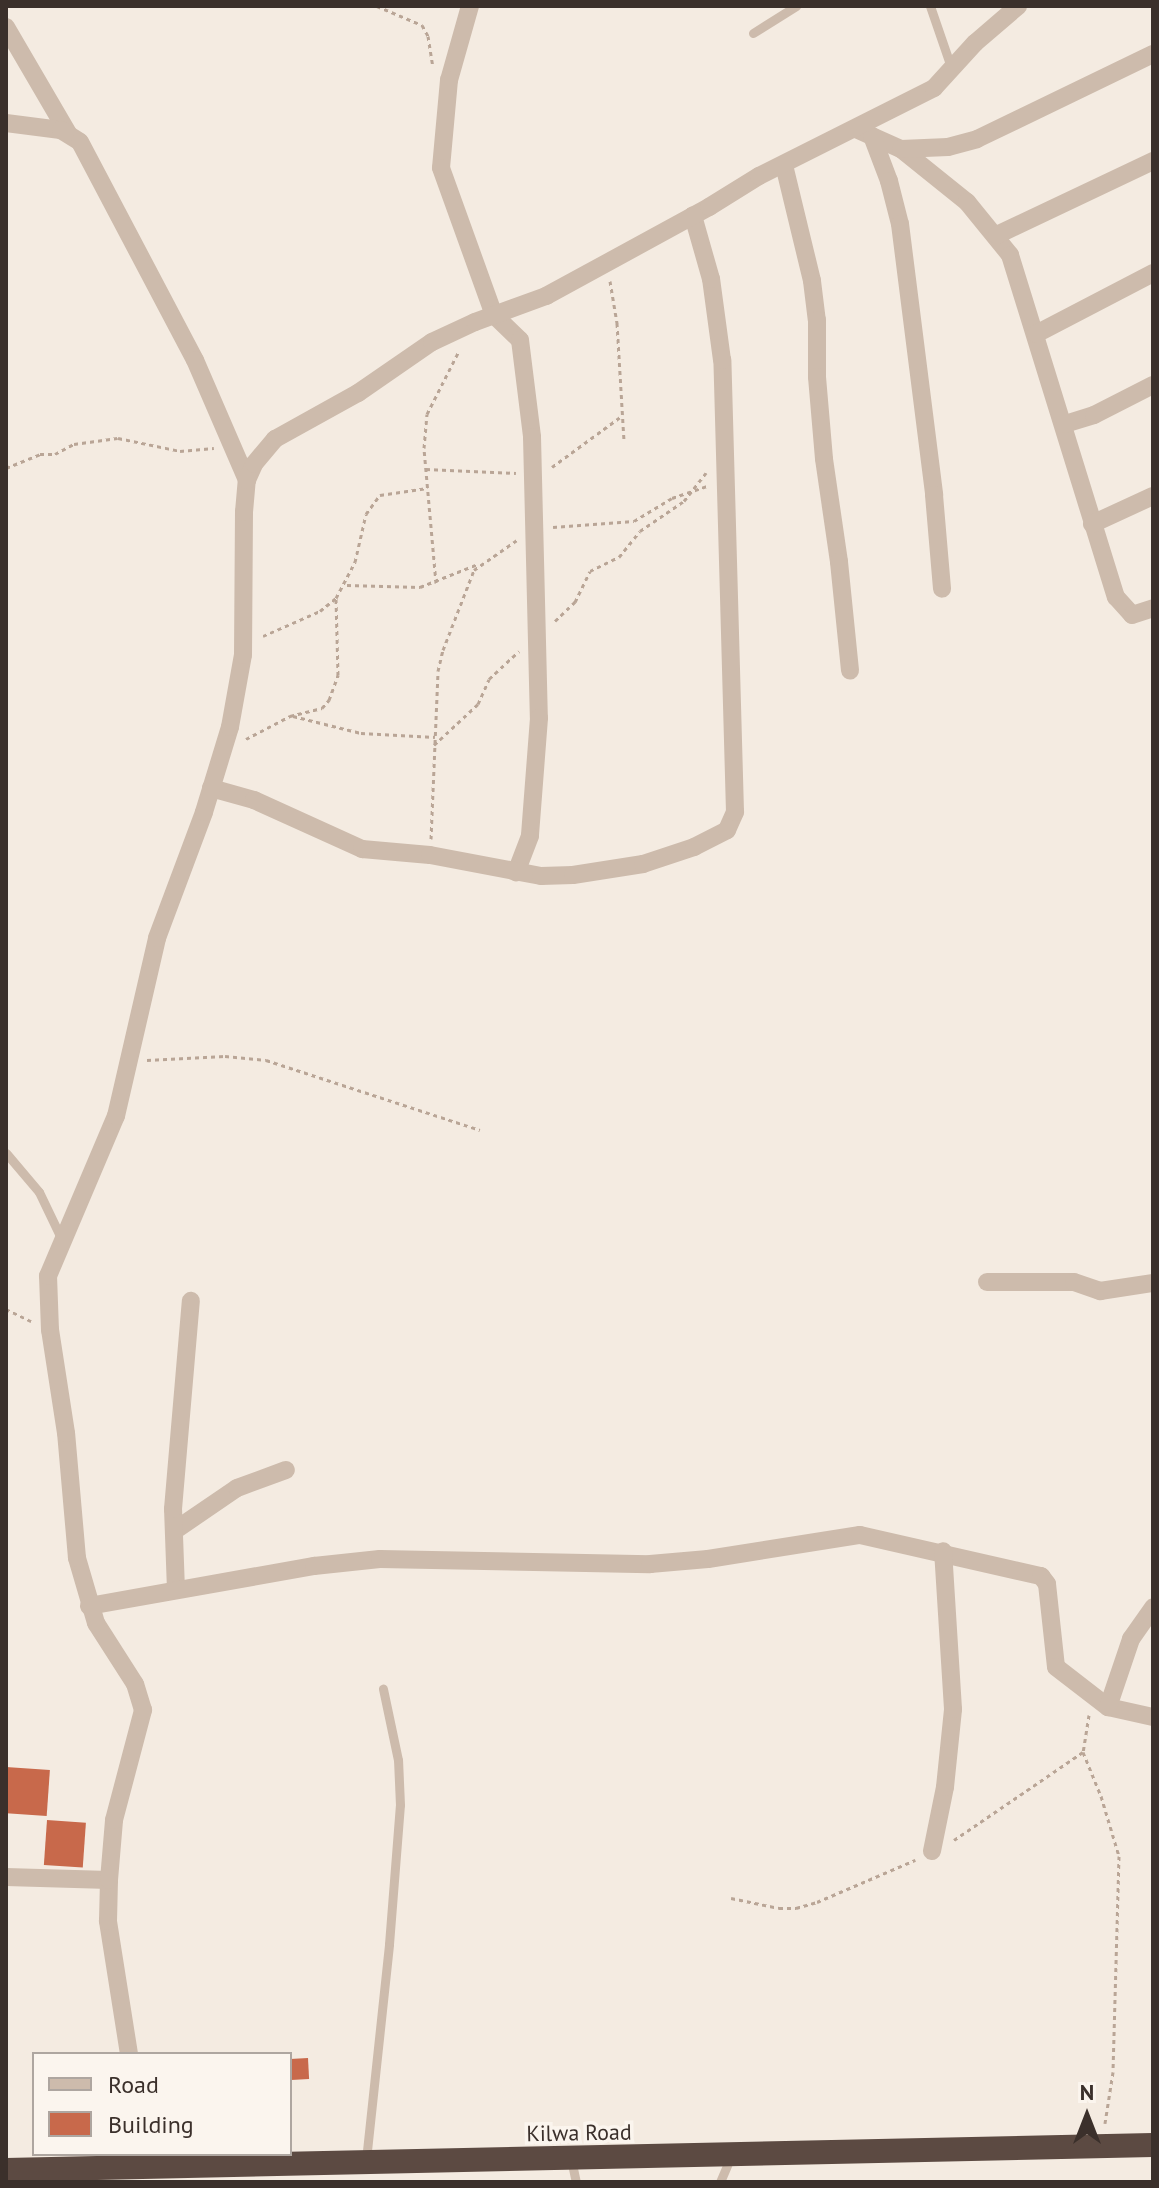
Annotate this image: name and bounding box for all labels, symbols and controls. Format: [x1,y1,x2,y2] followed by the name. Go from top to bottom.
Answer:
[32,2052,292,2156] legend
[108,2069,159,2100] text: Road
[1047,2076,1127,2156] north arrow
[1080,2078,1094,2106] text: N
[108,2109,194,2140] text: Building
[526,2119,632,2147] street label: Kilwa Road

